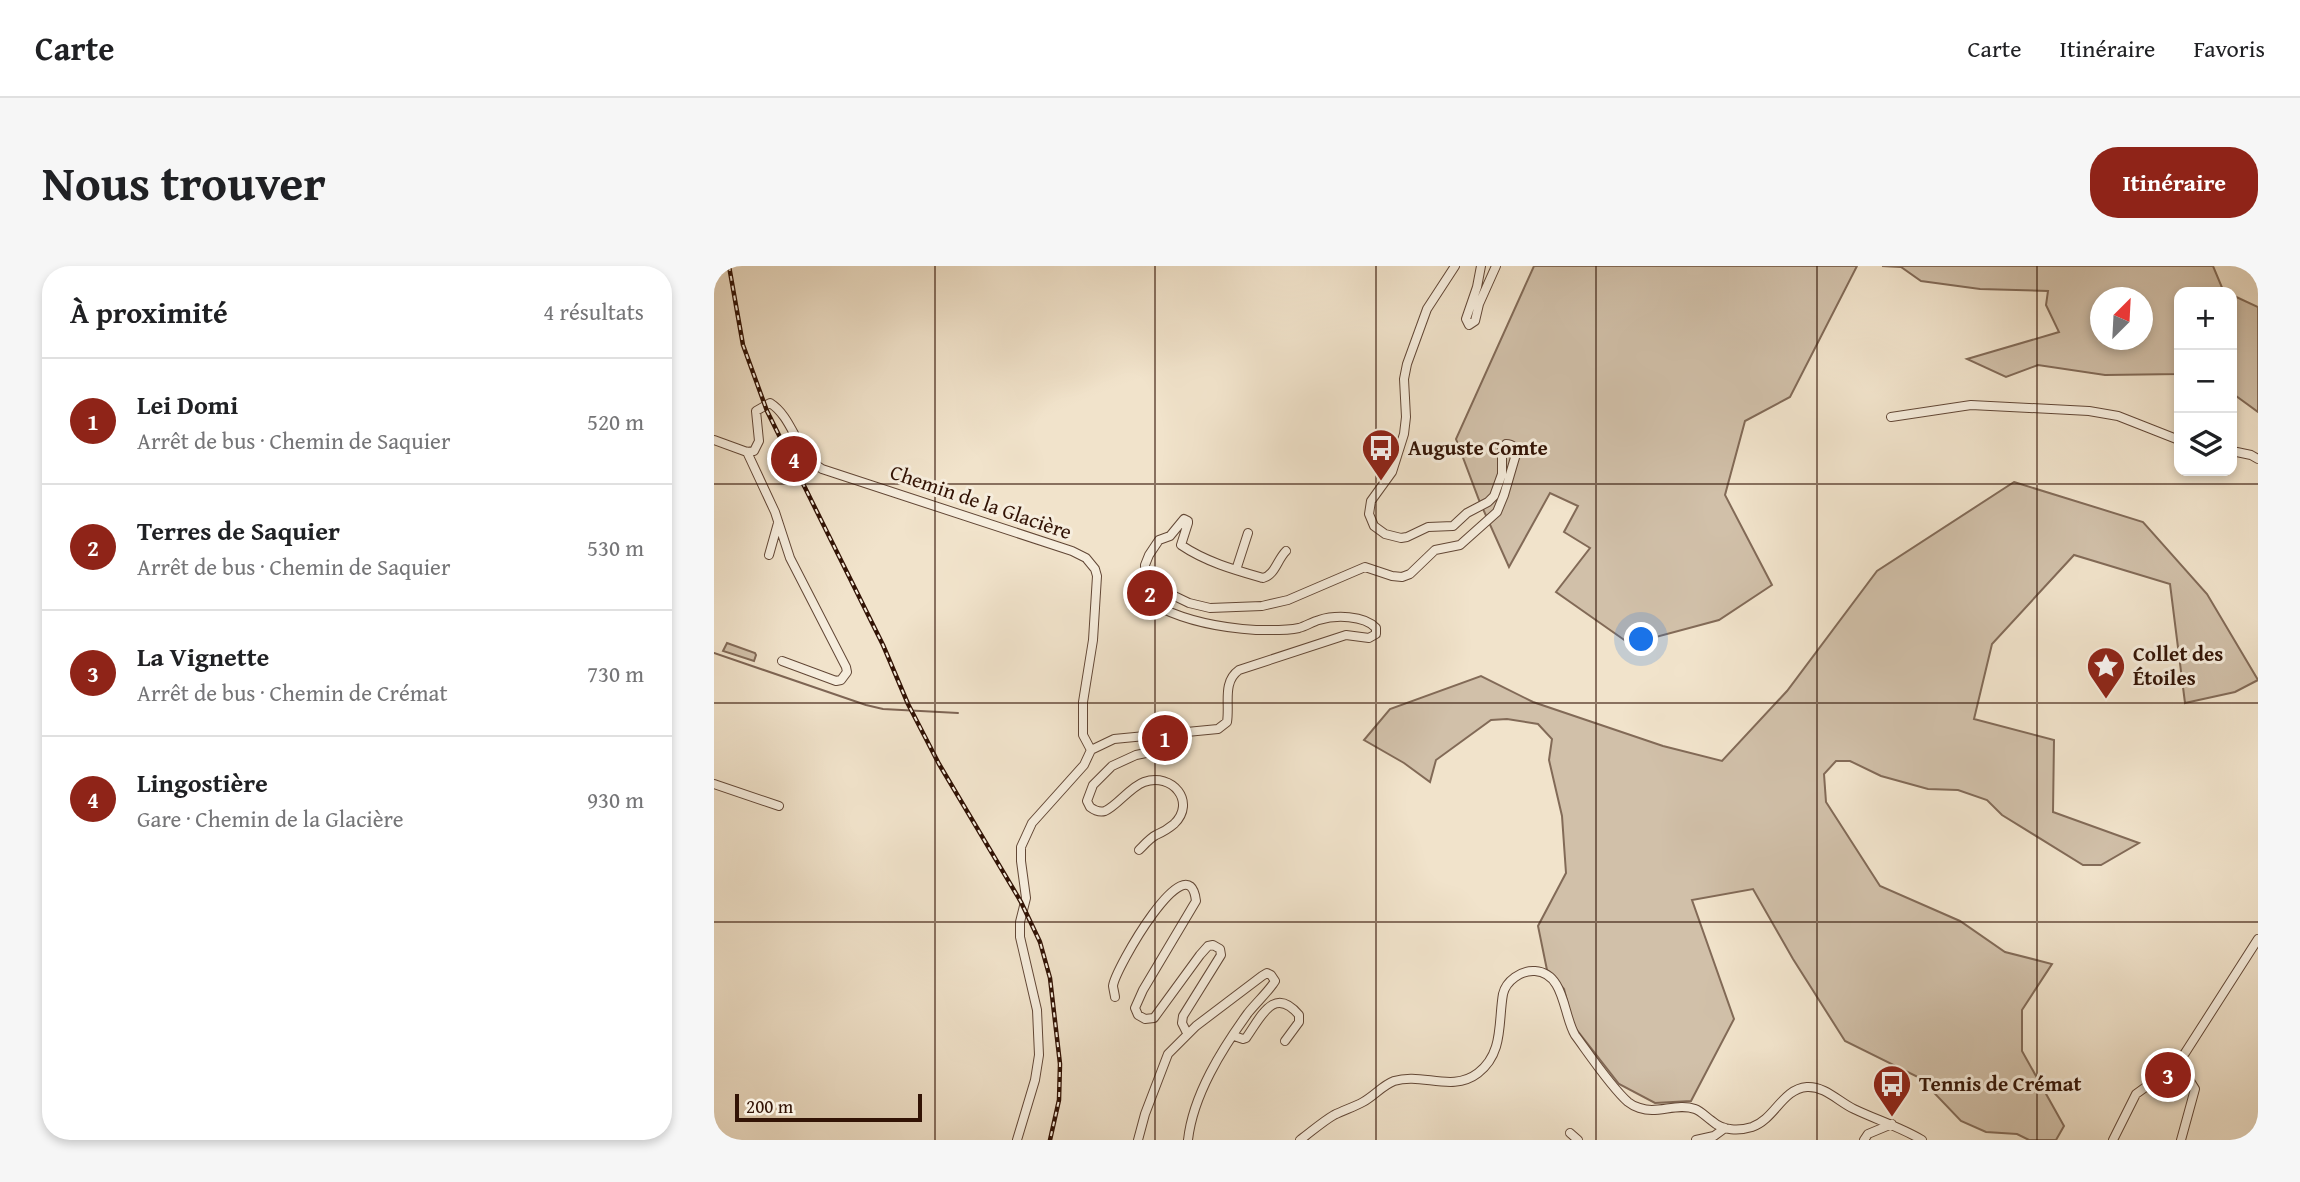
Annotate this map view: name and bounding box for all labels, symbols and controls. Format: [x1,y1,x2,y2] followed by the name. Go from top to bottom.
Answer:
[35,24,114,72] text: Carte
[1968,31,2022,66] text: Carte
[2060,31,2155,66] text: Itinéraire
[2193,31,2265,66] text: Favoris
[42,146,326,218] text: Nous trouver
[2090,147,2258,218] button: Itinéraire
[2090,287,2153,350] north arrow
[2174,287,2237,476] map controls
[2174,287,2237,350] button: +
[70,290,228,334] text: À proximité
[543,295,644,328] text: 4 résultats
[2174,350,2237,413] button: −
[137,385,238,424] text: Lei Domi
[87,405,99,438] text: 1
[587,405,644,438] text: 520 m
[2174,413,2237,476] button: layers
[137,424,450,457] text: Arrêt de bus · Chemin de Saquier
[1360,427,1402,482] bus stop icon: Auguste Comte
[1408,432,1548,463] place label: Auguste Comte
[771,433,817,485] pin: 4
[886,456,1076,547] street label: Chemin de la Glacière
[137,511,340,550] text: Terres de Saquier
[87,531,99,564] text: 2
[587,531,644,564] text: 530 m
[137,550,450,583] text: Arrêt de bus · Chemin de Saquier
[1127,567,1173,619] pin: 2
[1624,622,1658,656] your location
[137,637,269,676] text: La Vignette
[2133,638,2223,693] place label: Collet des Étoiles
[2085,645,2127,700] place icon: Collet des Étoiles
[87,657,99,690] text: 3
[587,657,644,690] text: 730 m
[137,676,448,709] text: Arrêt de bus · Chemin de Crémat
[1142,712,1188,764] pin: 1
[137,763,268,802] text: Lingostière
[87,783,99,816] text: 4
[587,783,644,816] text: 930 m
[137,802,404,835] text: Gare · Chemin de la Glacière
[2145,1049,2191,1101] pin: 3
[1871,1063,1913,1118] bus stop icon: Tennis de Crémat
[1919,1068,2081,1099] place label: Tennis de Crémat
[735,1091,922,1123] scale bar
[746,1092,793,1120] text: 200 m

